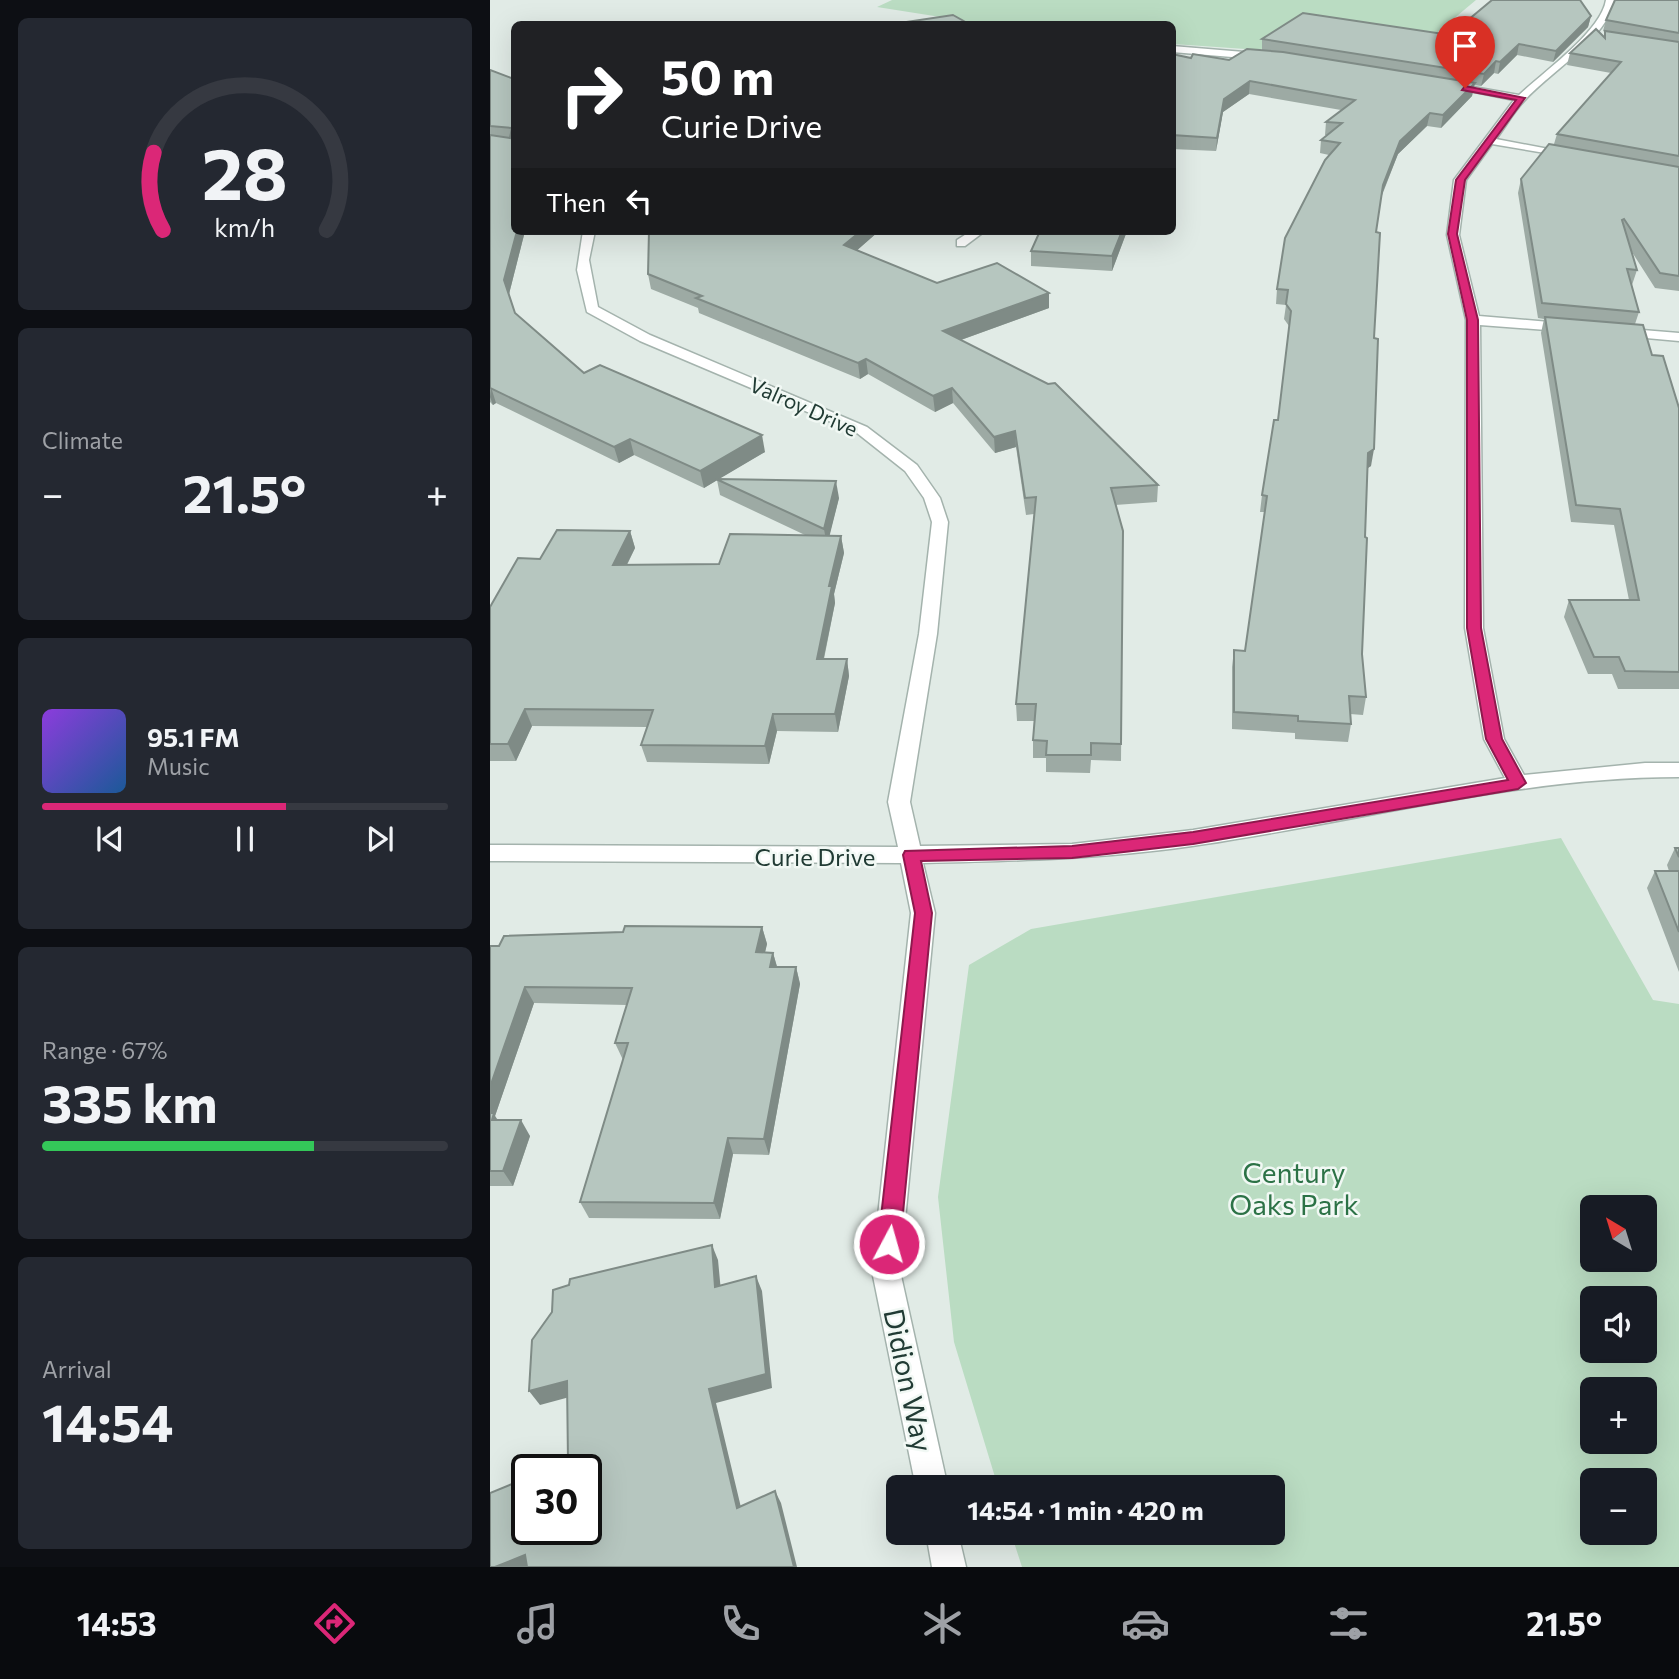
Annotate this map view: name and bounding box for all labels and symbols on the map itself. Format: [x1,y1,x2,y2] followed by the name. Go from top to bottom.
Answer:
[1435,16,1495,88] pin
[746,371,862,441] street label: Valroy Drive
[755,842,875,871] street label: Curie Drive
[1229,1155,1359,1221] park label: Century Oaks Park
[1580,1195,1657,1272] north arrow
[852,1207,926,1281] position arrow
[877,1305,941,1455] street label: Didion Way
[511,1454,602,1545] speed limit sign: 30

